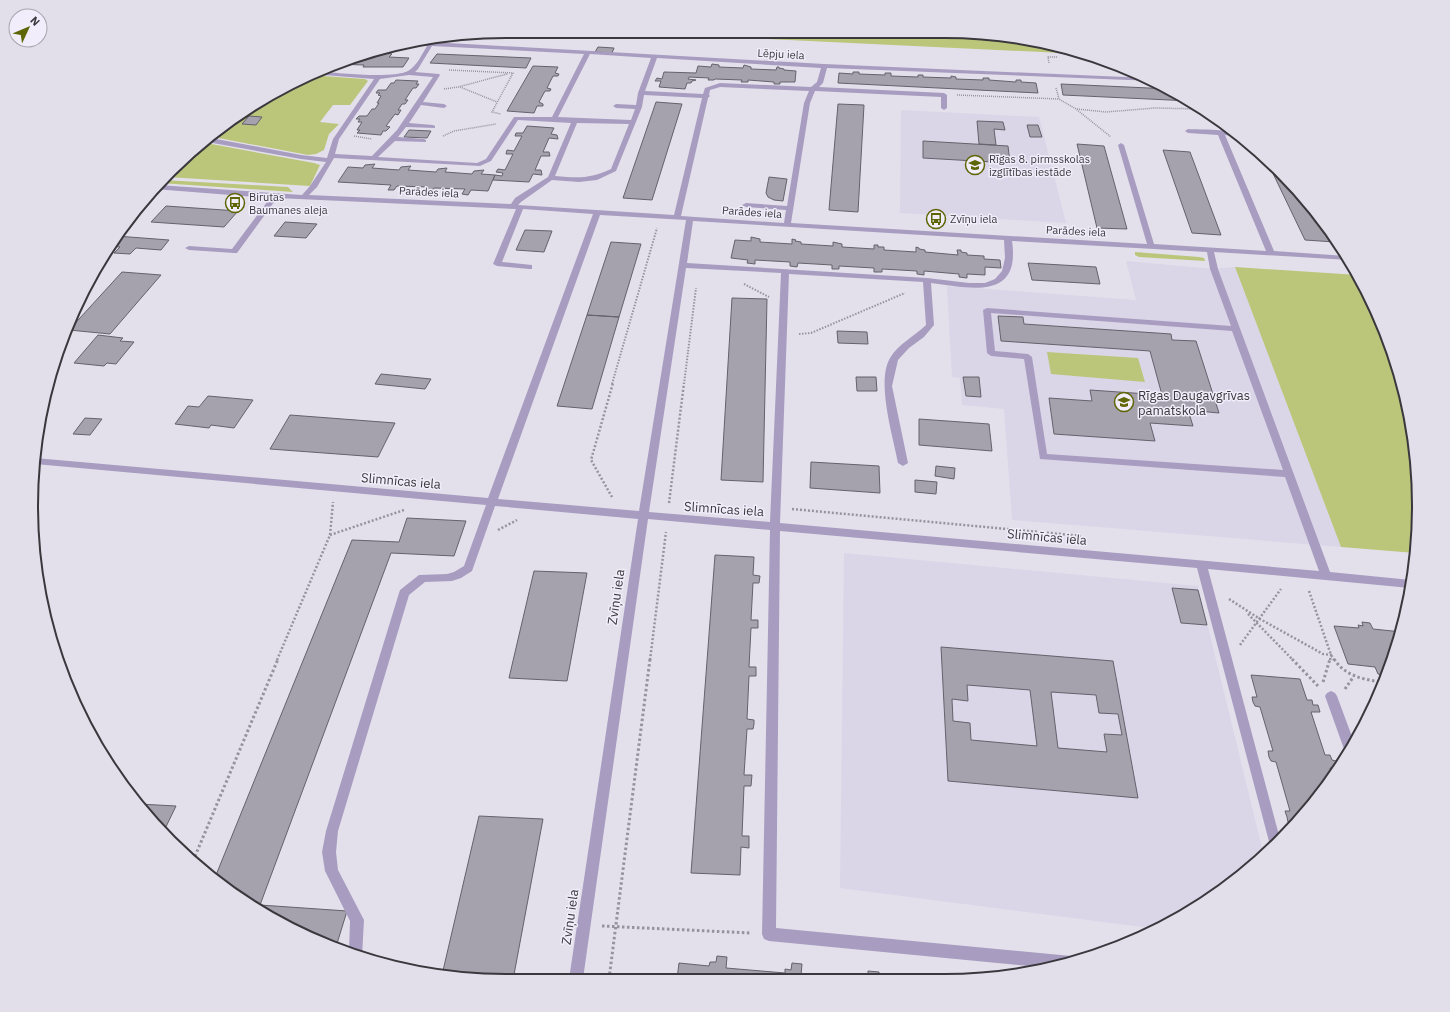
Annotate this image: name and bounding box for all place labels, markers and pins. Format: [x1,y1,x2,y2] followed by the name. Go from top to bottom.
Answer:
[989,152,1090,179] place label: Rīgas 8. pirmsskolas izglītības iestāde
[964,154,986,176] school or university icon: Rīgas 8. pirmsskolas izglītības iestāde
[249,190,328,217] place label: Birutas Baumanes aleja
[224,192,246,214] bus stop icon: Birutas Baumanes aleja
[925,208,947,230] bus stop icon: Zvīņu iela
[950,212,997,226] place label: Zvīņu iela
[1138,387,1250,419] place label: Rīgas Daugavgrīvas pamatskola
[1113,391,1135,413] school or university icon: Rīgas Daugavgrīvas pamatskola

